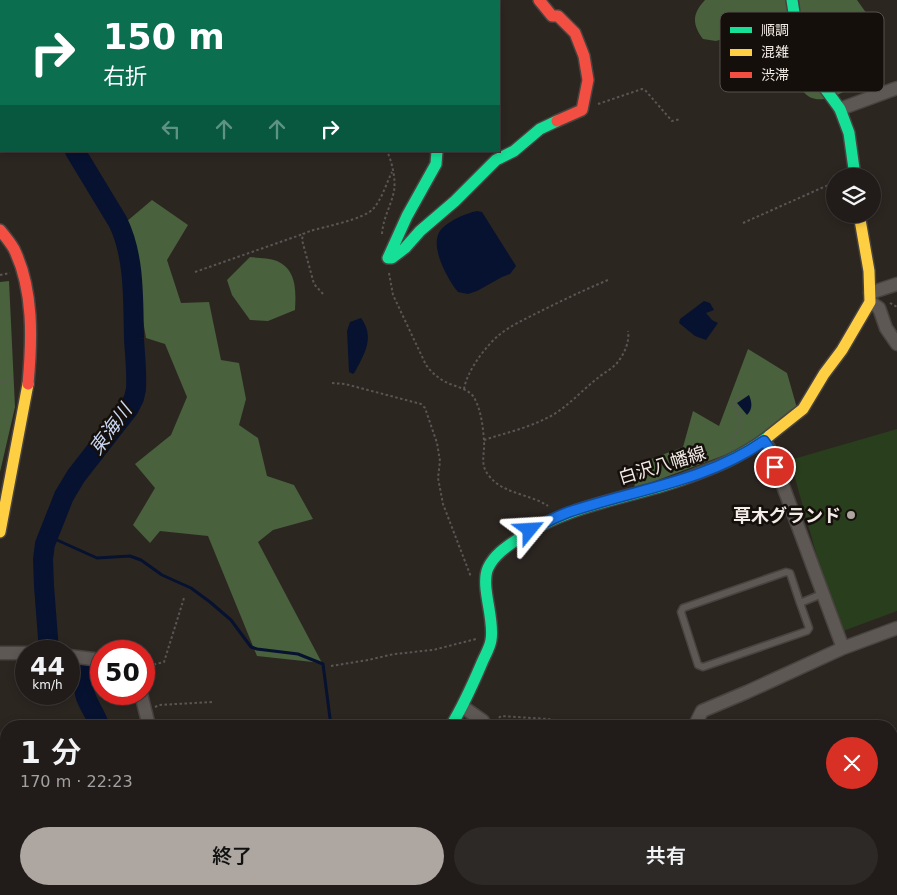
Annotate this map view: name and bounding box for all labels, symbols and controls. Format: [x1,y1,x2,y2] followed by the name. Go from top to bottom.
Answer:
[720,12,884,92] legend
[103,17,225,57] text: 150 m
[20,20,85,85] icon: right
[761,22,789,38] text: 順調
[761,44,789,60] text: 混雑
[103,64,147,89] text: 右折
[761,67,789,83] text: 渋滞
[157,115,185,143] icon: left
[210,115,238,143] icon: ahead
[263,115,291,143] icon: ahead
[316,115,344,143] icon: right
[826,168,881,223] map controls
[826,168,881,223] button: layers
[84,398,137,459] water label: 東海川
[616,442,708,488] street label: 白沢八幡線
[754,446,796,488] pin
[761,453,789,481] icon: arrive
[503,503,555,555] position arrow
[733,505,841,526] place label: 草木グランド
[845,509,857,521] marker: 草木グランド
[90,640,155,705] speed limit sign: 50
[30,652,65,681] text: 44
[32,678,63,692] text: km/h
[20,735,81,770] text: 1 分
[826,737,878,789] button: close
[20,772,133,791] text: 170 m · 22:23
[20,827,444,885] button: 終了
[454,827,878,885] button: 共有

